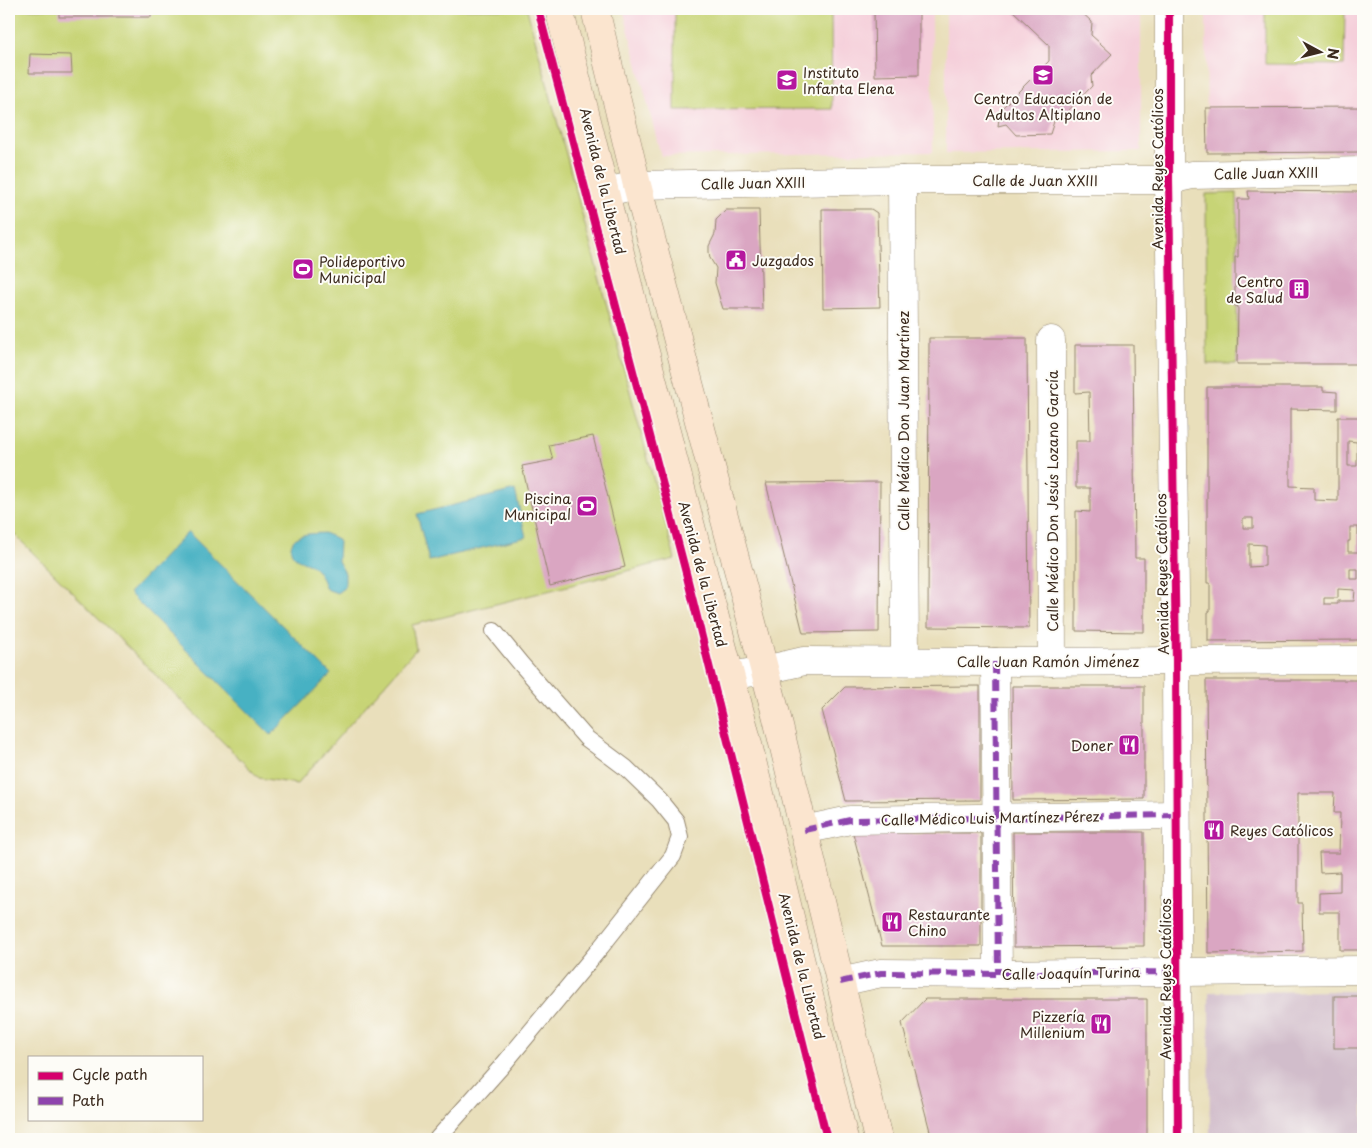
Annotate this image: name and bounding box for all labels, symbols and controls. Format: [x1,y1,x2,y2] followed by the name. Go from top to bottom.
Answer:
[1294,28,1344,78] north arrow
[1322,47,1344,60] text: N
[803,62,894,99] place label: Instituto Infanta Elena
[1031,63,1055,87] school or university icon: Centro Educación de Adultos Altiplano
[775,68,799,92] school or university icon: Instituto Infanta Elena
[974,88,1113,125] place label: Centro Educación de Adultos Altiplano
[1147,88,1168,250] street label: Avenida Reyes Católicos
[575,105,631,257] street label: Avenida de la Libertad
[1213,162,1319,184] street label: Calle Juan XXIII
[972,170,1098,191] street label: Calle de Juan XXIII
[700,172,806,194] street label: Calle Juan XXIII
[724,248,748,272] public building icon: Juzgados
[752,250,814,271] place label: Juzgados
[319,251,405,288] place label: Polideportivo Municipal
[291,257,315,281] sports icon: Polideportivo Municipal
[1226,271,1283,308] place label: Centro de Salud
[1287,277,1311,301] building icon: Centro de Salud
[893,311,914,531] street label: Calle Médico Don Juan Martínez
[1042,370,1063,632] street label: Calle Médico Don Jesús Lozano García
[504,488,571,525] place label: Piscina Municipal
[1150,493,1174,655] street label: Avenida Reyes Católicos
[575,494,599,518] sports icon: Piscina Municipal
[673,498,733,650] street label: Avenida de la Libertad
[957,651,1140,672] street label: Calle Juan Ramón Jiménez
[1117,733,1141,757] restaurant icon: Doner
[1070,735,1113,756] place label: Doner
[880,806,1100,830] street label: Calle Médico Luis Martínez Pérez
[1202,818,1226,842] restaurant icon: Reyes Católicos
[1230,820,1333,841] place label: Reyes Católicos
[774,890,830,1042] street label: Avenida de la Libertad
[1155,898,1176,1060] street label: Avenida Reyes Católicos
[908,904,990,941] place label: Restaurante Chino
[880,910,904,934] restaurant icon: Restaurante Chino
[1002,961,1141,985] street label: Calle Joaquín Turina
[1020,1006,1085,1043] place label: Pizzería Millenium
[1089,1012,1113,1036] restaurant icon: Pizzería Millenium
[28,1056,202,1120] legend
[72,1062,148,1085] text: Cycle path
[72,1088,104,1111] text: Path

